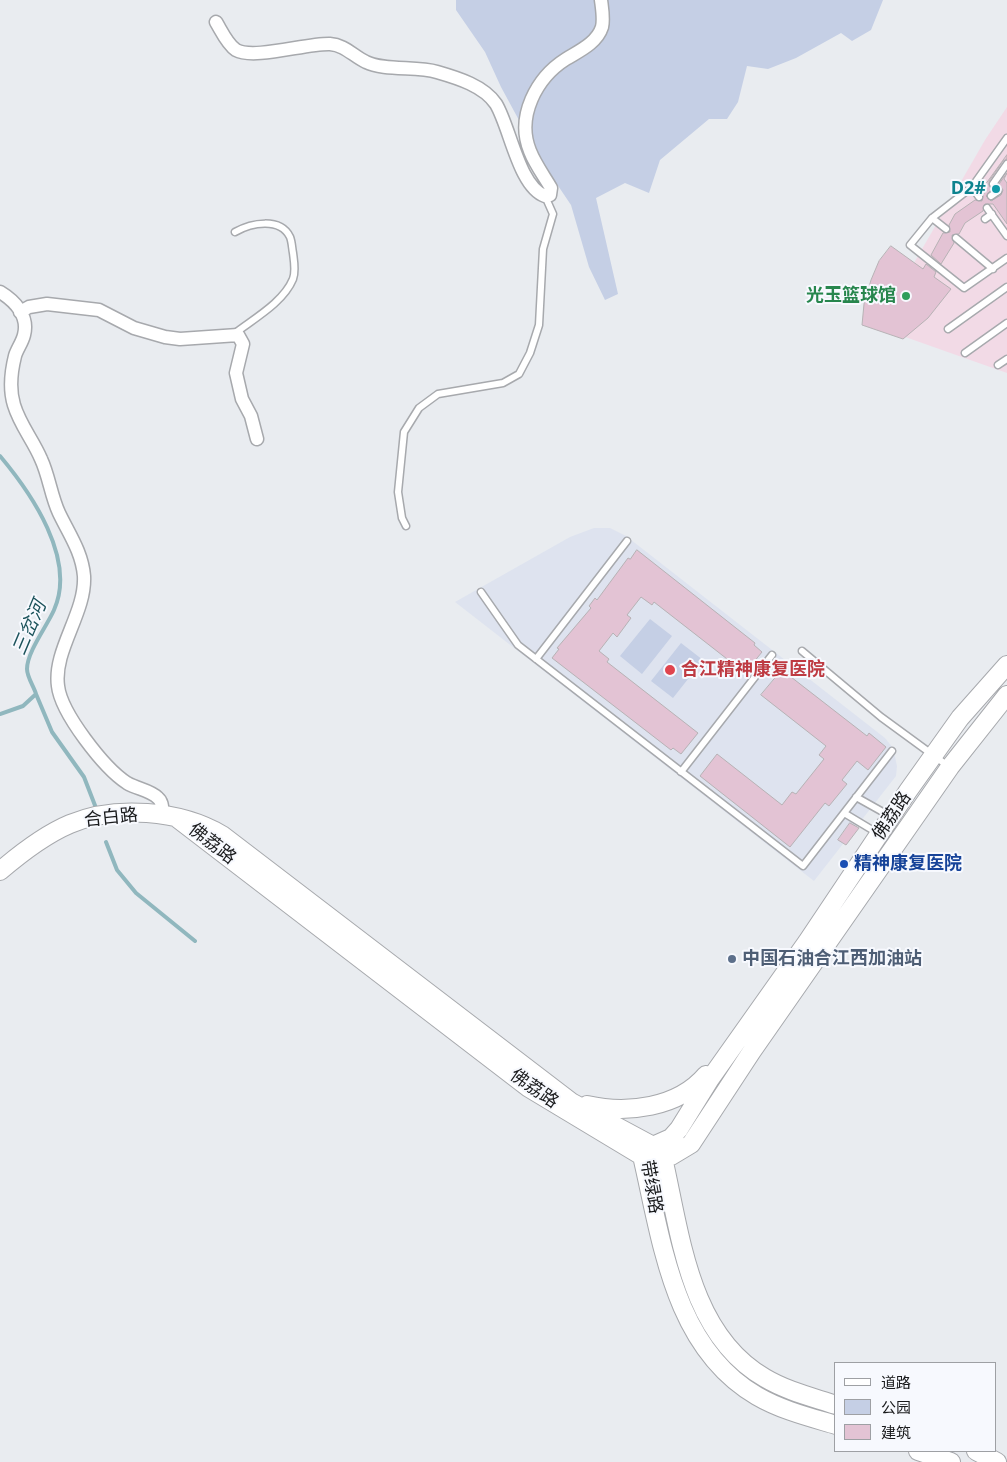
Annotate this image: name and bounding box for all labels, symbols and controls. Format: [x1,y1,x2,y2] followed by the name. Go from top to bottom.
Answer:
[951,178,986,200] place label: D2#
[990,183,1002,195] marker: D2#
[806,285,896,307] place label: 光玉篮球馆
[900,290,912,302] marker: 光玉篮球馆
[8,597,52,659] water label: 三岔河
[681,659,825,681] place label: 合江精神康复医院
[663,663,677,677] marker: 合江精神康复医院
[868,788,916,844] street label: 佛荔路
[83,804,139,832] street label: 合白路
[184,819,240,869] street label: 佛荔路
[854,853,962,875] place label: 精神康复医院
[838,858,850,870] marker: 精神康复医院
[742,948,922,970] place label: 中国石油合江西加油站
[726,953,738,965] marker: 中国石油合江西加油站
[506,1065,562,1113] street label: 佛荔路
[636,1159,666,1215] street label: 带绿路
[834,1362,997,1452] legend
[881,1372,911,1392] text: 道路
[881,1397,911,1417] text: 公园
[881,1422,911,1442] text: 建筑

